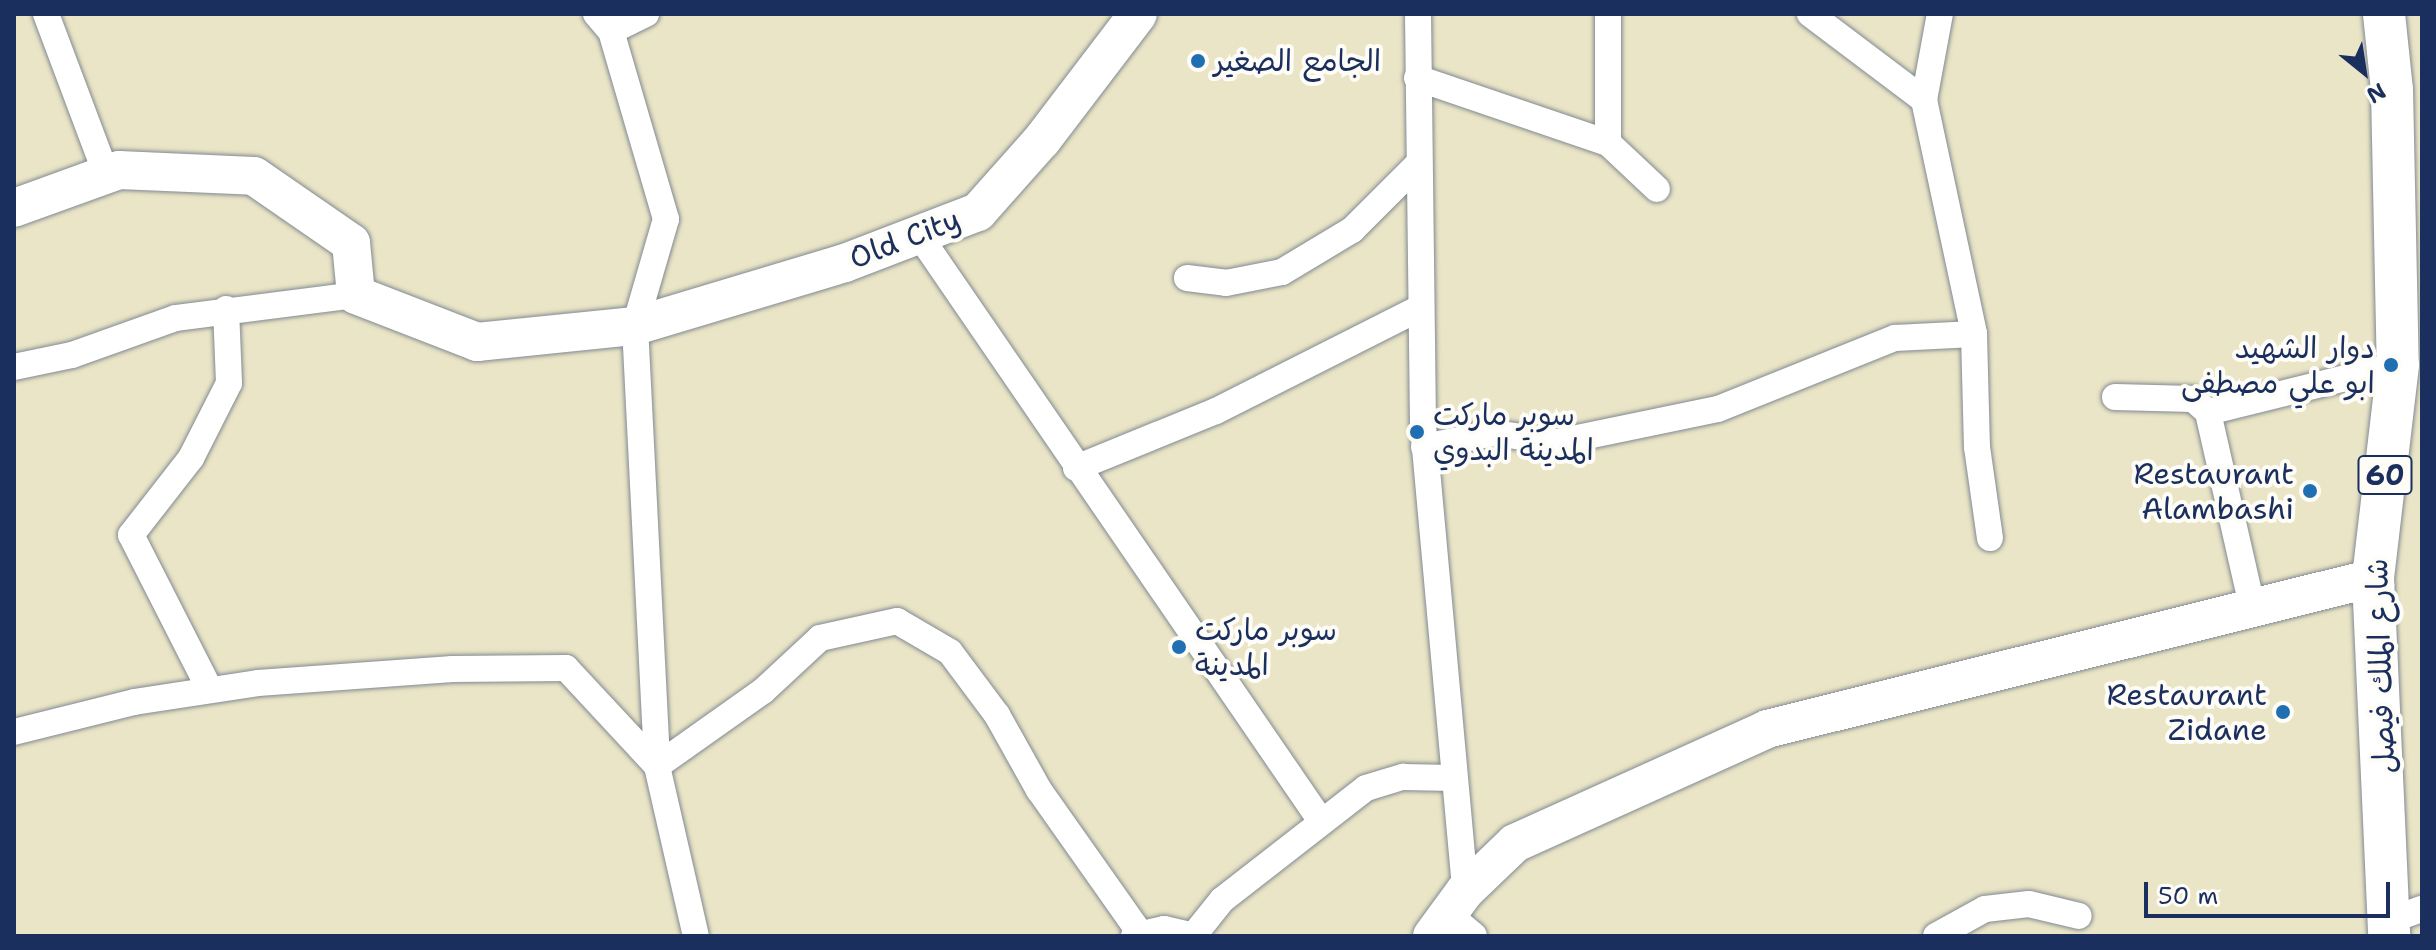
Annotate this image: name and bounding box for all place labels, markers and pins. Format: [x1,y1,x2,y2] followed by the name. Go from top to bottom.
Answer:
[1214,43,1381,79] place label: الجامع الصغير
[1189,52,1207,70] marker: الجامع الصغير
[2181,330,2375,400] place label: دوار الشهيد ابو علي مصطفى
[2382,356,2400,374] marker: دوار الشهيد ابو علي مصطفى
[1433,397,1594,468] place label: سوبر ماركت المدينة البدوي
[1408,423,1426,441] marker: سوبر ماركت المدينة البدوي
[2133,456,2294,526] place label: Restaurant Alambashi
[2301,482,2319,500] marker: Restaurant Alambashi
[1195,612,1337,682] place label: سوبر ماركت المدينة
[1170,638,1188,656] marker: سوبر ماركت المدينة
[2106,677,2267,748] place label: Restaurant Zidane
[2274,703,2292,721] marker: Restaurant Zidane

